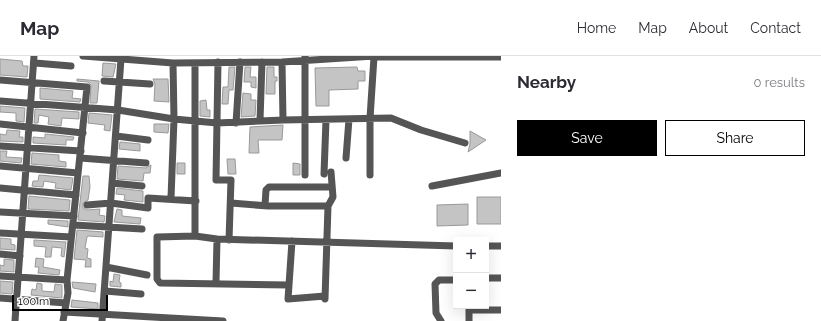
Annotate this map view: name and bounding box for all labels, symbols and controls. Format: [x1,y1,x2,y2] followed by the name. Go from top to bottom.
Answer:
[20,17,59,39] text: Map
[577,20,616,36] text: Home
[638,20,667,36] text: Map
[689,20,728,36] text: About
[750,20,801,36] text: Contact
[517,72,576,92] text: Nearby
[754,75,805,90] text: 0 results
[517,120,657,156] button: Save
[665,120,805,156] button: Share
[453,237,489,309] map controls
[453,237,489,273] button: +
[453,273,489,309] button: −
[12,293,108,312] scale bar
[18,295,49,308] text: 100 m

